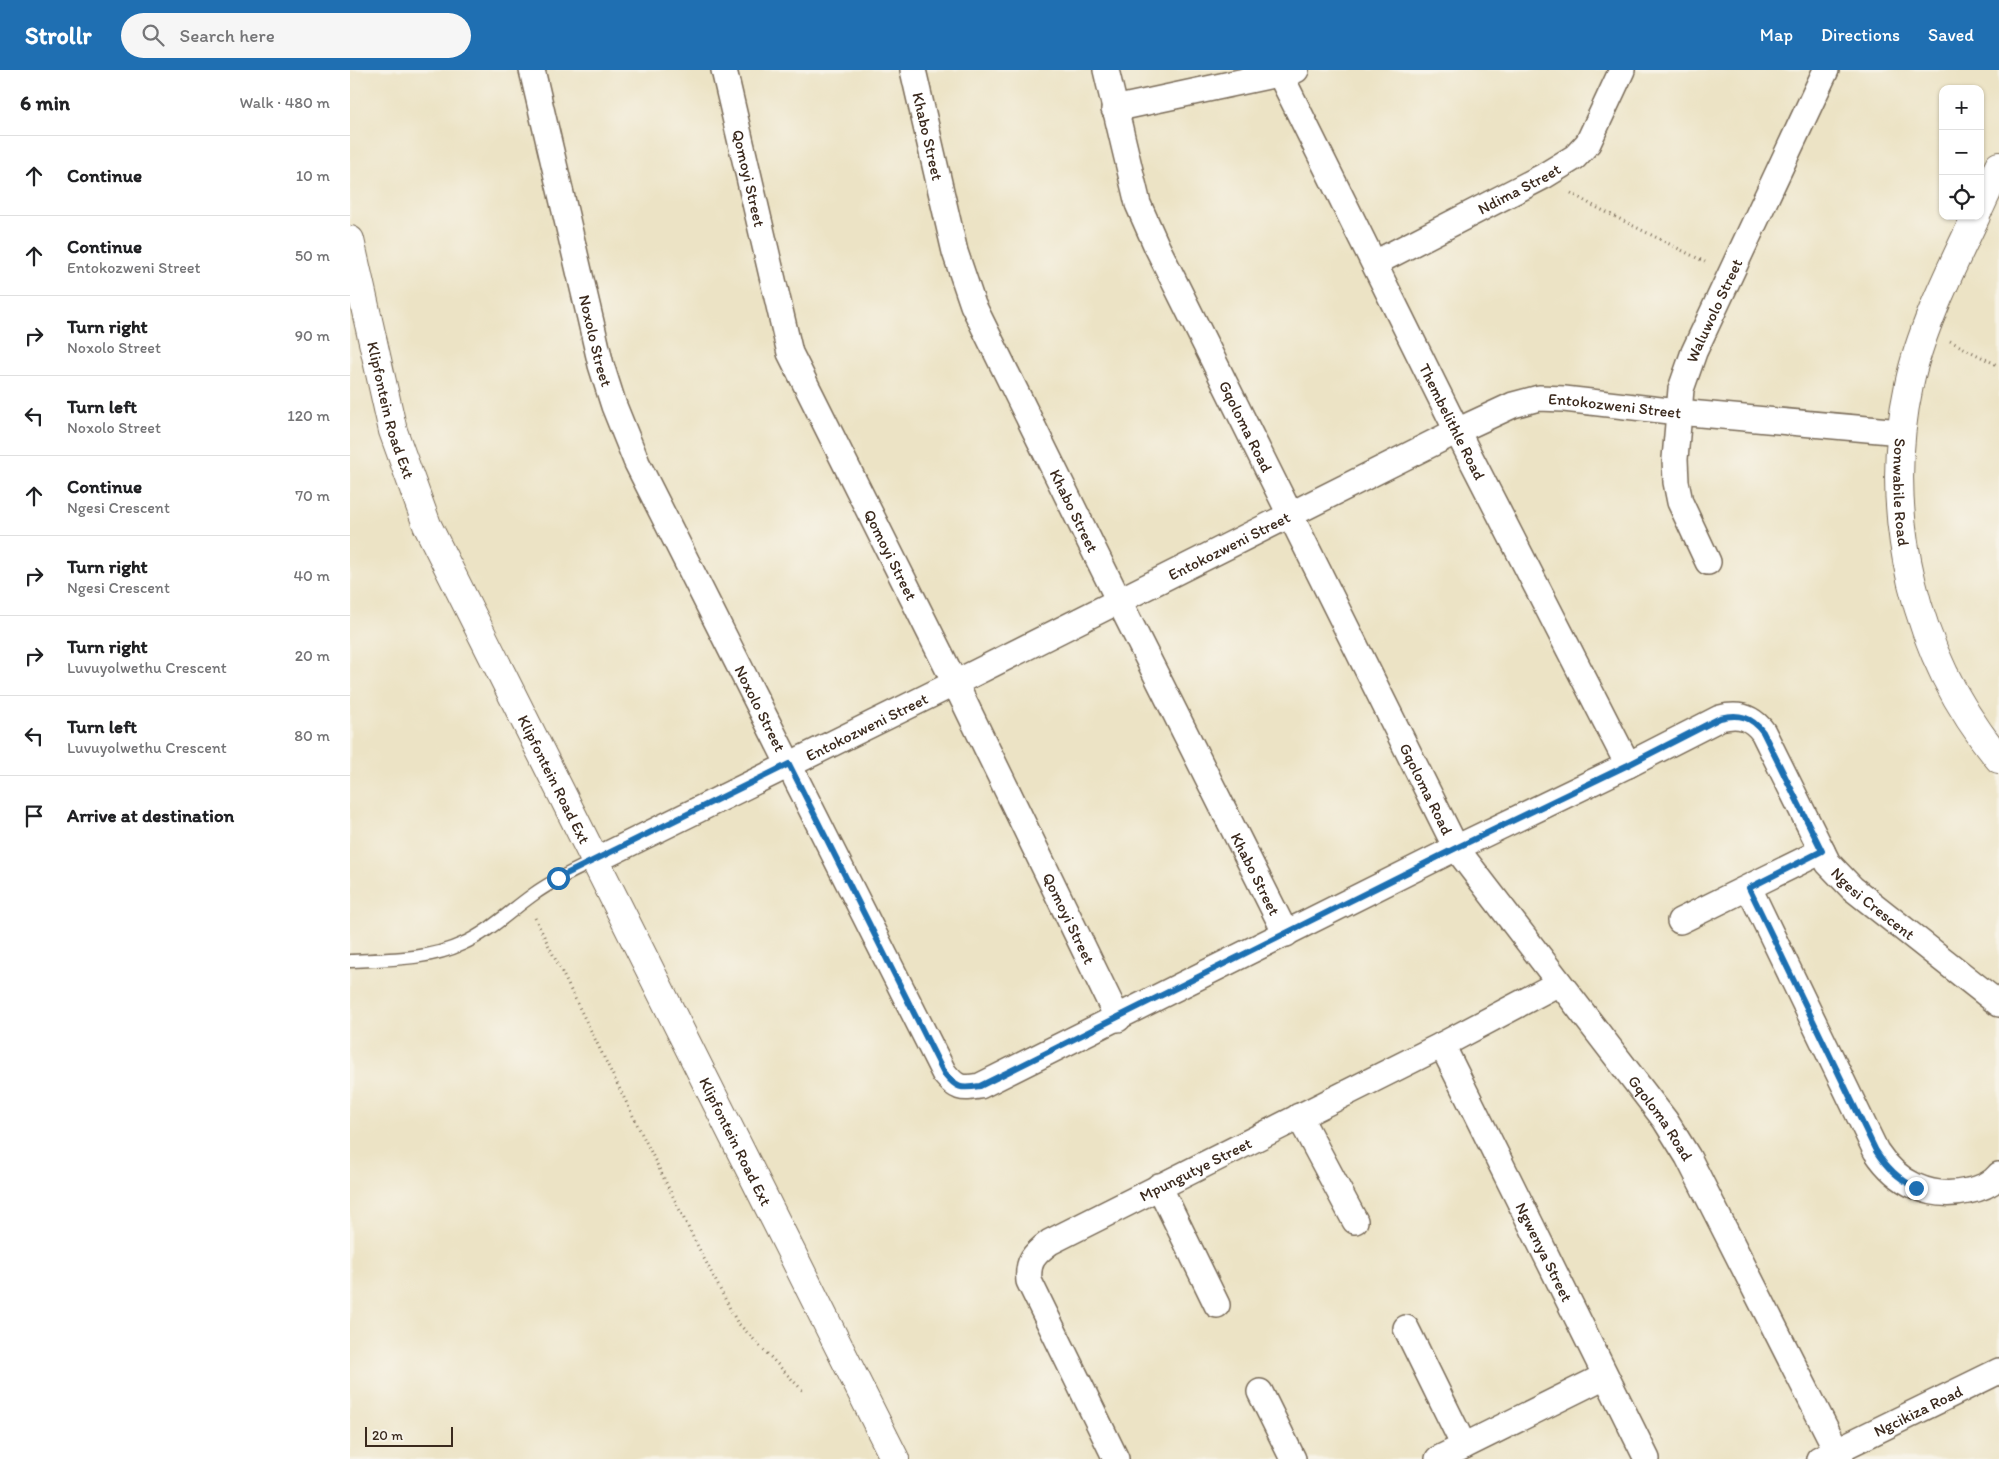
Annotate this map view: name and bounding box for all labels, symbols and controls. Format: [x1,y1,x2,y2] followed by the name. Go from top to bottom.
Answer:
[121,13,471,58] search box
[25,21,91,50] text: Strollr
[139,21,167,49] icon: search
[179,24,275,47] text: Search here
[1760,24,1793,46] text: Map
[1821,24,1900,46] text: Directions
[1928,24,1974,46] text: Saved
[1939,85,1984,220] map controls
[1939,85,1984,130] button: +
[20,90,70,115] text: 6 min
[908,90,947,182] street label: Khabo Street
[240,93,330,112] text: Walk · 480 m
[728,128,769,229] street label: Qomoyi Street
[1939,130,1984,175] button: −
[1475,159,1564,219] street label: Ndima Street
[20,162,48,190] icon: ahead
[67,164,142,187] text: Continue
[296,166,330,185] text: 10 m
[1939,175,1984,220] button: locate
[67,235,142,258] text: Continue
[20,242,48,270] icon: ahead
[295,246,330,265] text: 50 m
[1682,256,1746,365] street label: Waluwolo Street
[67,258,201,277] text: Entokozweni Street
[575,293,616,389] street label: Noxolo Street
[67,315,148,338] text: Turn right
[20,322,48,350] icon: right
[295,326,330,345] text: 90 m
[67,338,161,357] text: Noxolo Street
[363,340,418,481] street label: Klipfontein Road Ext
[1415,360,1490,483] street label: Thembelithle Road
[1215,377,1277,476] street label: Gqoloma Road
[1548,389,1682,422] street label: Entokozweni Street
[67,395,137,418] text: Turn left
[20,402,48,430] icon: left
[287,406,330,425] text: 120 m
[67,418,161,437] text: Noxolo Street
[1889,437,1913,548] street label: Sonwabile Road
[1046,466,1102,555] street label: Khabo Street
[67,475,142,498] text: Continue
[20,482,48,510] icon: ahead
[295,486,330,505] text: 70 m
[67,498,170,517] text: Ngesi Crescent
[860,506,921,603] street label: Qomoyi Street
[1165,507,1293,584] street label: Entokozweni Street
[67,555,148,578] text: Turn right
[20,562,48,590] icon: right
[293,566,330,585] text: 40 m
[67,578,170,597] text: Ngesi Crescent
[67,635,148,658] text: Turn right
[20,642,48,670] icon: right
[295,646,330,665] text: 20 m
[67,658,227,677] text: Luvuyolwethu Crescent
[730,662,790,755] street label: Noxolo Street
[803,689,931,765] street label: Entokozweni Street
[514,712,594,847] street label: Klipfontein Road Ext
[67,715,137,738] text: Turn left
[20,722,48,750] icon: left
[294,726,330,745] text: 80 m
[67,738,227,757] text: Luvuyolwethu Crescent
[1395,740,1457,838] street label: Gqoloma Road
[20,802,48,830] icon: arrive
[67,804,234,827] text: Arrive at destination
[1227,830,1284,919] street label: Khabo Street
[1827,863,1918,944] street label: Ngesi Crescent
[547,867,570,890] route start
[1038,870,1099,967] street label: Qomoyi Street
[1624,1072,1697,1164] street label: Gqoloma Road
[695,1074,776,1209] street label: Klipfontein Road Ext
[1136,1133,1255,1205] street label: Mpungutye Street
[1905,1177,1928,1200] route end
[1511,1199,1577,1305] street label: Ngwenya Street
[1871,1381,1966,1441] street label: Ngcikiza Road
[365,1424,452,1447] scale bar
[372,1427,403,1444] text: 20 m

